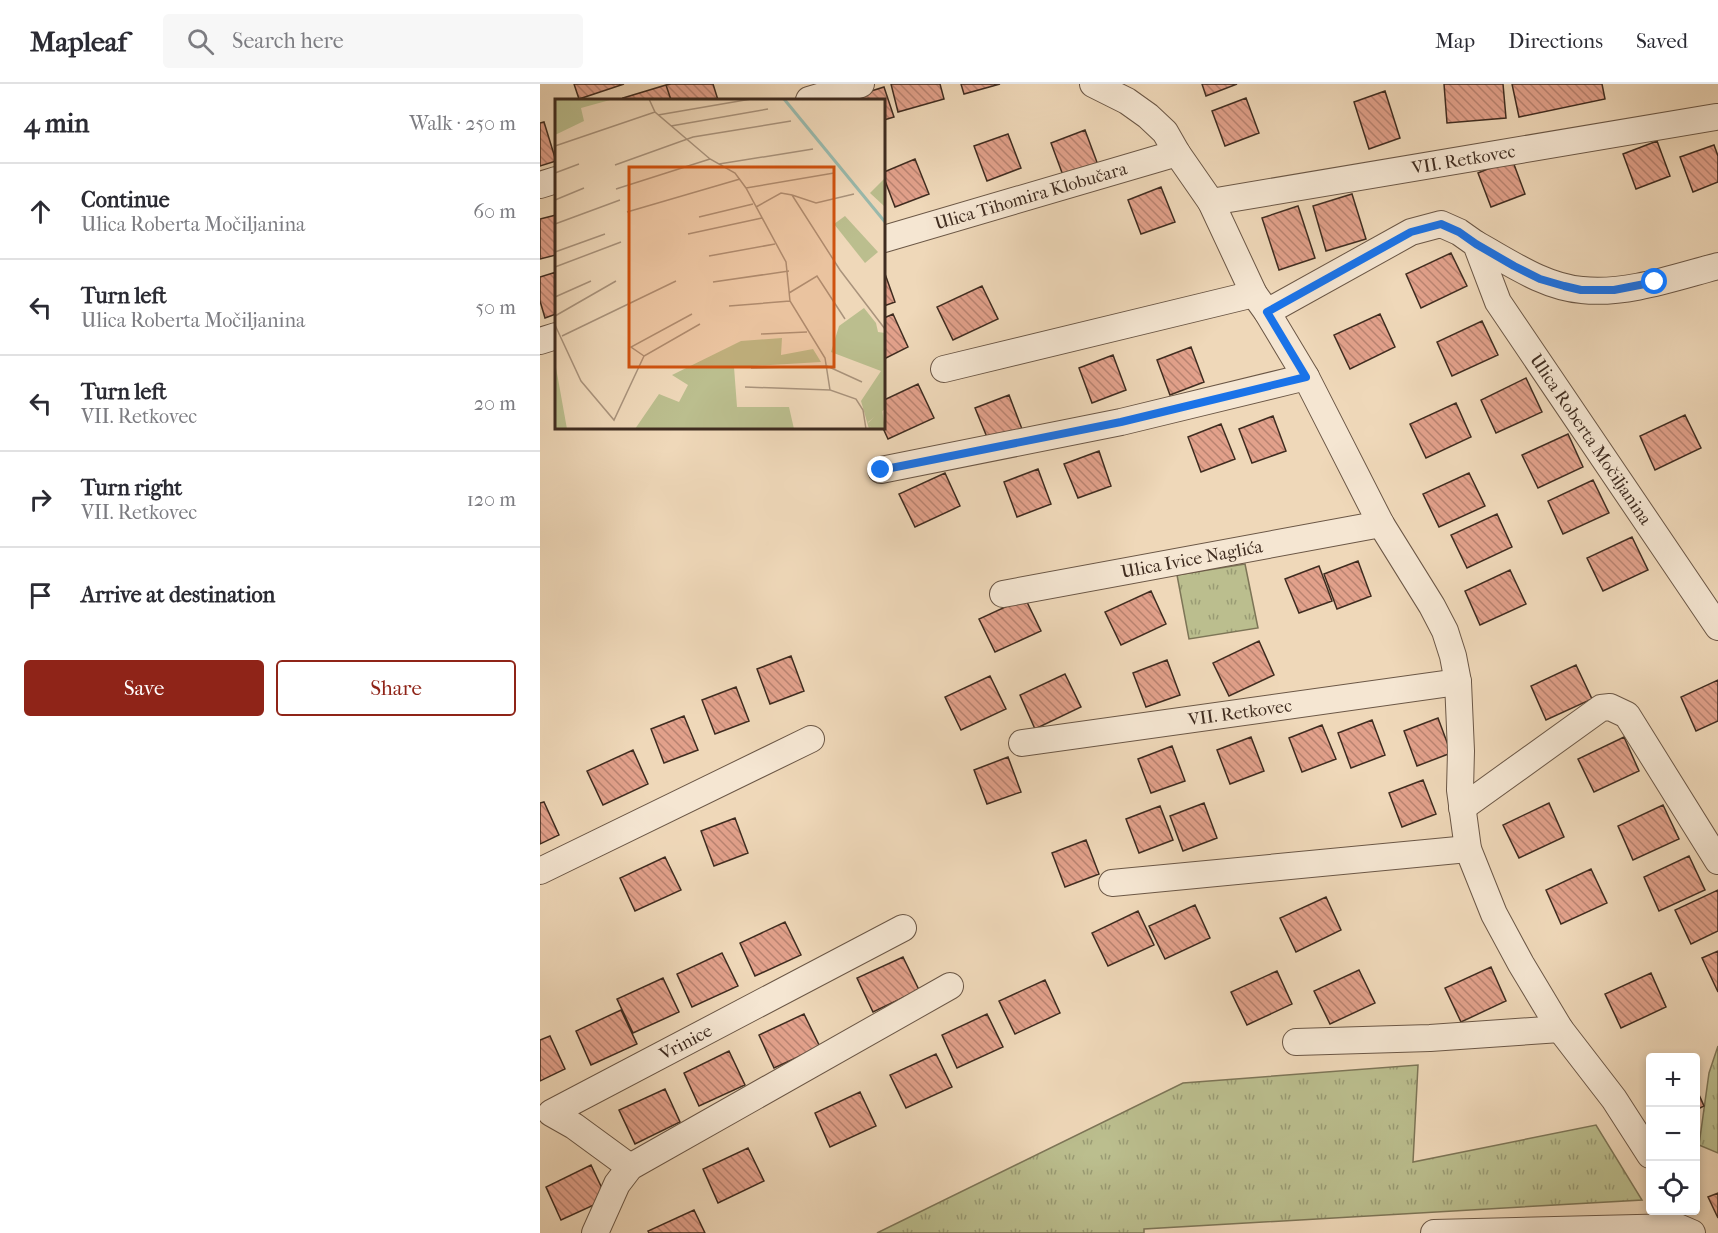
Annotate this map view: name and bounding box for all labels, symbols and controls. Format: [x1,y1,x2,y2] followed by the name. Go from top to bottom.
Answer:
[163,14,583,68] search box
[30,25,127,58] text: Mapleaf
[184,25,217,58] icon: search
[232,28,344,54] text: Search here
[1435,29,1475,53] text: Map
[1508,29,1603,53] text: Directions
[1636,29,1688,53] text: Saved
[555,99,885,429] inset map
[24,108,89,139] text: 4 min
[409,112,516,135] text: Walk · 250 m
[1409,140,1517,179] street label: VII. Retkovec
[932,158,1130,234] street label: Ulica Tihomira Klobučara
[81,187,170,213] text: Continue
[24,195,57,228] icon: ahead
[473,200,516,223] text: 60 m
[81,213,305,236] text: Ulica Roberta Močiljanina
[1641,268,1667,294] route start
[81,283,167,309] text: Turn left
[24,291,57,324] icon: left
[475,296,516,319] text: 50 m
[81,309,305,332] text: Ulica Roberta Močiljanina
[1526,350,1657,529] street label: Ulica Roberta Močiljanina
[81,379,167,405] text: Turn left
[24,387,57,420] icon: left
[474,392,516,415] text: 20 m
[81,405,197,428] text: VII. Retkovec
[867,456,893,482] route end
[81,475,182,501] text: Turn right
[24,483,57,516] icon: right
[467,488,516,511] text: 120 m
[81,501,197,524] text: VII. Retkovec
[1119,536,1265,582] street label: Ulica Ivice Naglića
[24,579,57,612] icon: arrive
[81,582,275,608] text: Arrive at destination
[24,660,264,716] button: Save
[276,660,516,716] button: Share
[1186,695,1293,730] street label: VII. Retkovec
[655,1020,716,1065] street label: Vrinice
[1646,1053,1700,1215] map controls
[1646,1053,1700,1107] button: +
[1646,1107,1700,1161] button: −
[1646,1161,1700,1215] button: locate

